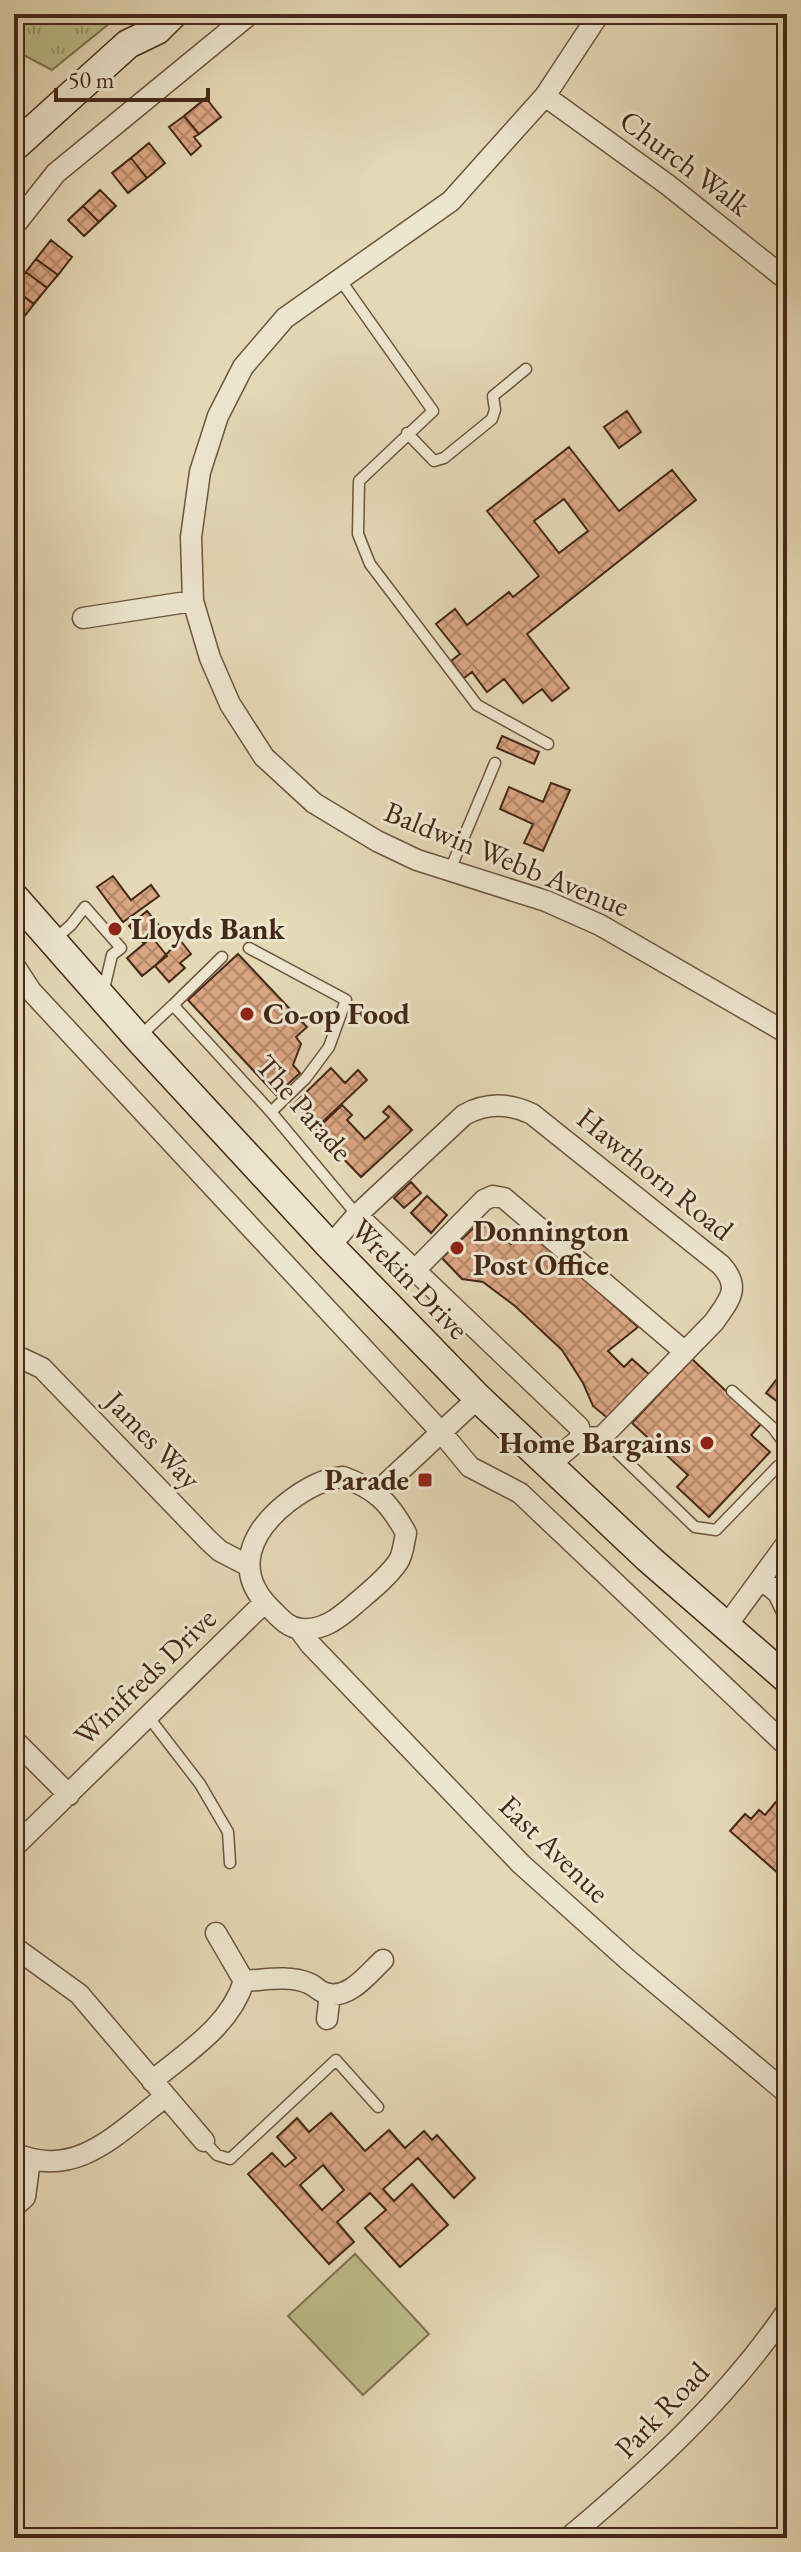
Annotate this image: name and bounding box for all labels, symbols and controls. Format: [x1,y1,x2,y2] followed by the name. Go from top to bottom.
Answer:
[56,52,208,102] scale bar
[68,64,115,95] text: 50 m
[612,101,759,225] street label: Church Walk
[379,792,635,925] street label: Baldwin Webb Avenue
[131,909,286,948] place label: Lloyds Bank
[106,920,124,938] marker: Lloyds Bank
[263,994,410,1033] place label: Co-op Food
[238,1005,256,1023] marker: Co-op Food
[247,1046,361,1169] street label: The Parade
[569,1098,742,1249] street label: Hawthorn Road
[343,1210,478,1348] street label: Wrekin Drive
[473,1211,629,1284] place label: Donnington Post Office
[448,1239,466,1257] marker: Donnington Post Office
[95,1380,210,1498] street label: James Way
[499,1423,691,1462] place label: Home Bargains
[698,1434,716,1452] marker: Home Bargains
[324,1460,409,1499] place label: Parade
[416,1471,434,1489] marker: Parade
[65,1599,224,1754] street label: Winifreds Drive
[491,1786,618,1911] street label: East Avenue
[606,2352,718,2466] street label: Park Road

